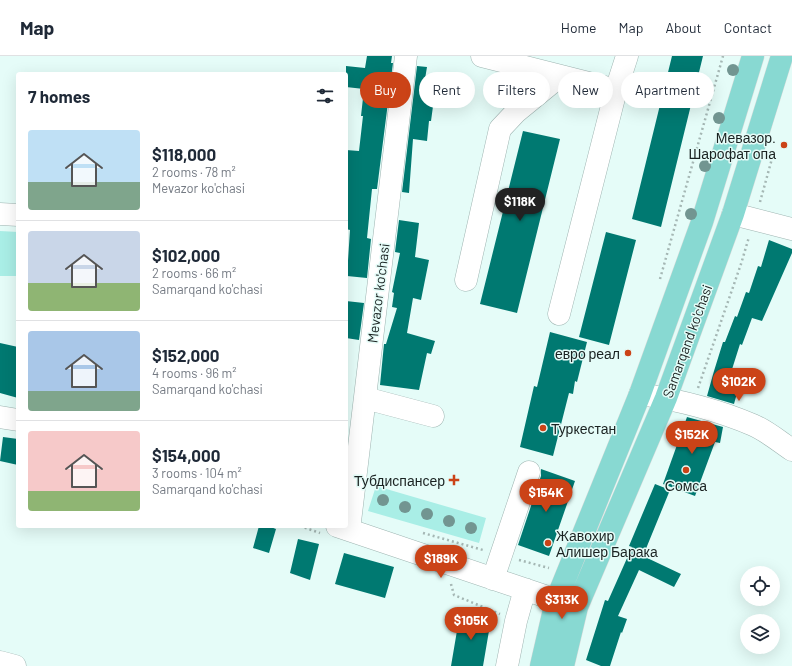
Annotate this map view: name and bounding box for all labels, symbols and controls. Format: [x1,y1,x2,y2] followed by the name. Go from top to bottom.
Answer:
[20,16,54,39] text: Map
[561,19,597,36] text: Home
[619,19,643,36] text: Map
[665,19,702,36] text: About
[724,19,772,36] text: Contact
[360,72,411,108] chip: Buy
[419,72,475,108] chip: Rent
[483,72,550,108] chip: Filters
[558,72,613,108] chip: New
[621,72,714,108] chip: Apartment
[314,85,336,107] icon: filters
[28,86,90,106] text: 7 homes
[688,129,776,162] place label: Мевазор. Шарофат опа
[779,140,789,150] marker: Мевазор. Шарофат опа
[152,144,216,164] text: $118,000
[60,146,108,194] icon: home
[152,164,236,180] text: 2 rooms · 78 m²
[152,180,245,196] text: Mevazor ko'chasi
[492,188,548,222] pin: $118K
[504,193,536,209] text: $118K
[363,242,393,344] street label: Mevazor ko'chasi
[152,245,220,265] text: $102,000
[60,247,108,295] icon: home
[152,265,236,281] text: 2 rooms · 66 m²
[152,281,263,297] text: Samarqand ko'chasi
[659,282,715,400] street label: Samarqand ko'chasi
[152,345,220,365] text: $152,000
[555,345,620,362] place label: евро реал
[60,347,108,395] icon: home
[623,348,633,358] marker: евро реал
[152,365,237,381] text: 4 rooms · 96 m²
[711,368,767,402] pin: $102K
[722,373,756,389] text: $102K
[152,381,263,397] text: Samarqand ko'chasi
[551,420,616,437] place label: Туркестан
[664,421,720,455] pin: $152K
[538,423,548,433] marker: Туркестан
[675,426,709,442] text: $152K
[152,445,220,465] text: $154,000
[60,447,108,495] icon: home
[152,465,242,481] text: 3 rooms · 104 m²
[681,465,691,475] marker: Сомса
[354,472,445,489] place label: Тубдиспансер
[448,474,460,486] marker: Тубдиспансер
[665,477,707,494] place label: Сомса
[518,479,574,513] pin: $154K
[152,481,263,497] text: Samarqand ko'chasi
[528,484,564,500] text: $154K
[556,527,658,560] place label: Жавохир Алишер Барака
[543,538,553,548] marker: Жавохир Алишер Барака
[413,545,469,579] pin: $189K
[424,550,458,566] text: $189K
[740,566,780,654] map controls
[740,566,780,606] button: locate
[534,586,590,620] pin: $313K
[545,591,579,607] text: $313K
[443,607,499,641] pin: $105K
[454,612,488,628] text: $105K
[740,614,780,654] button: layers

